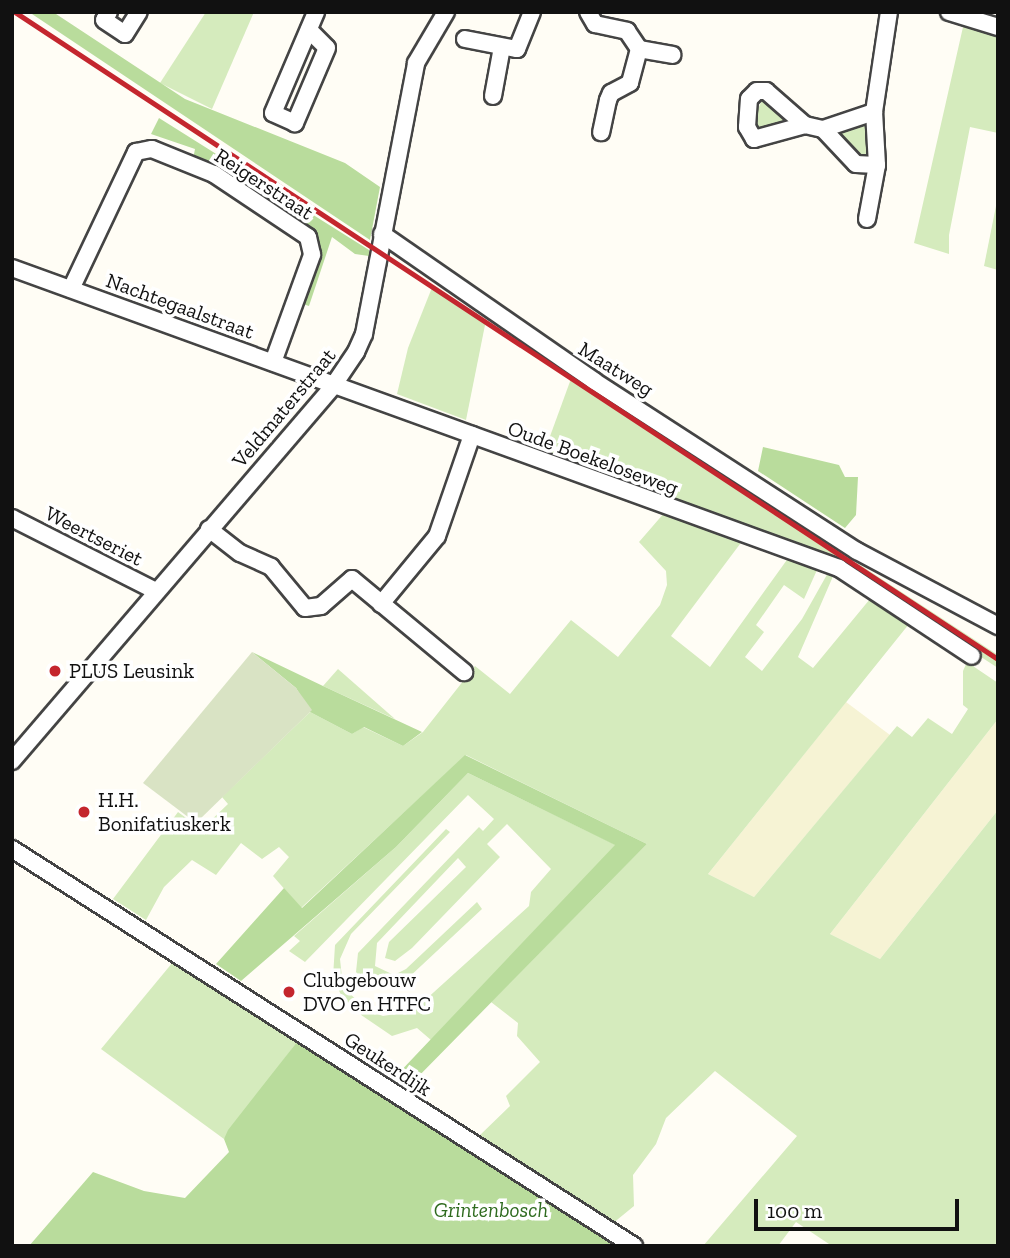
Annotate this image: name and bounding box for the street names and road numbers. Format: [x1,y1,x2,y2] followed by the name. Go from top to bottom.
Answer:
[210,143,318,225] street label: Reigerstraat
[103,268,257,344] street label: Nachtegaalstraat
[574,336,658,402] street label: Maatweg
[227,343,341,473] street label: Veldmaterstraat
[504,415,682,501] street label: Oude Boekeloseweg
[41,501,147,571] street label: Weertseriet
[340,1026,436,1102] street label: Geukerdijk

